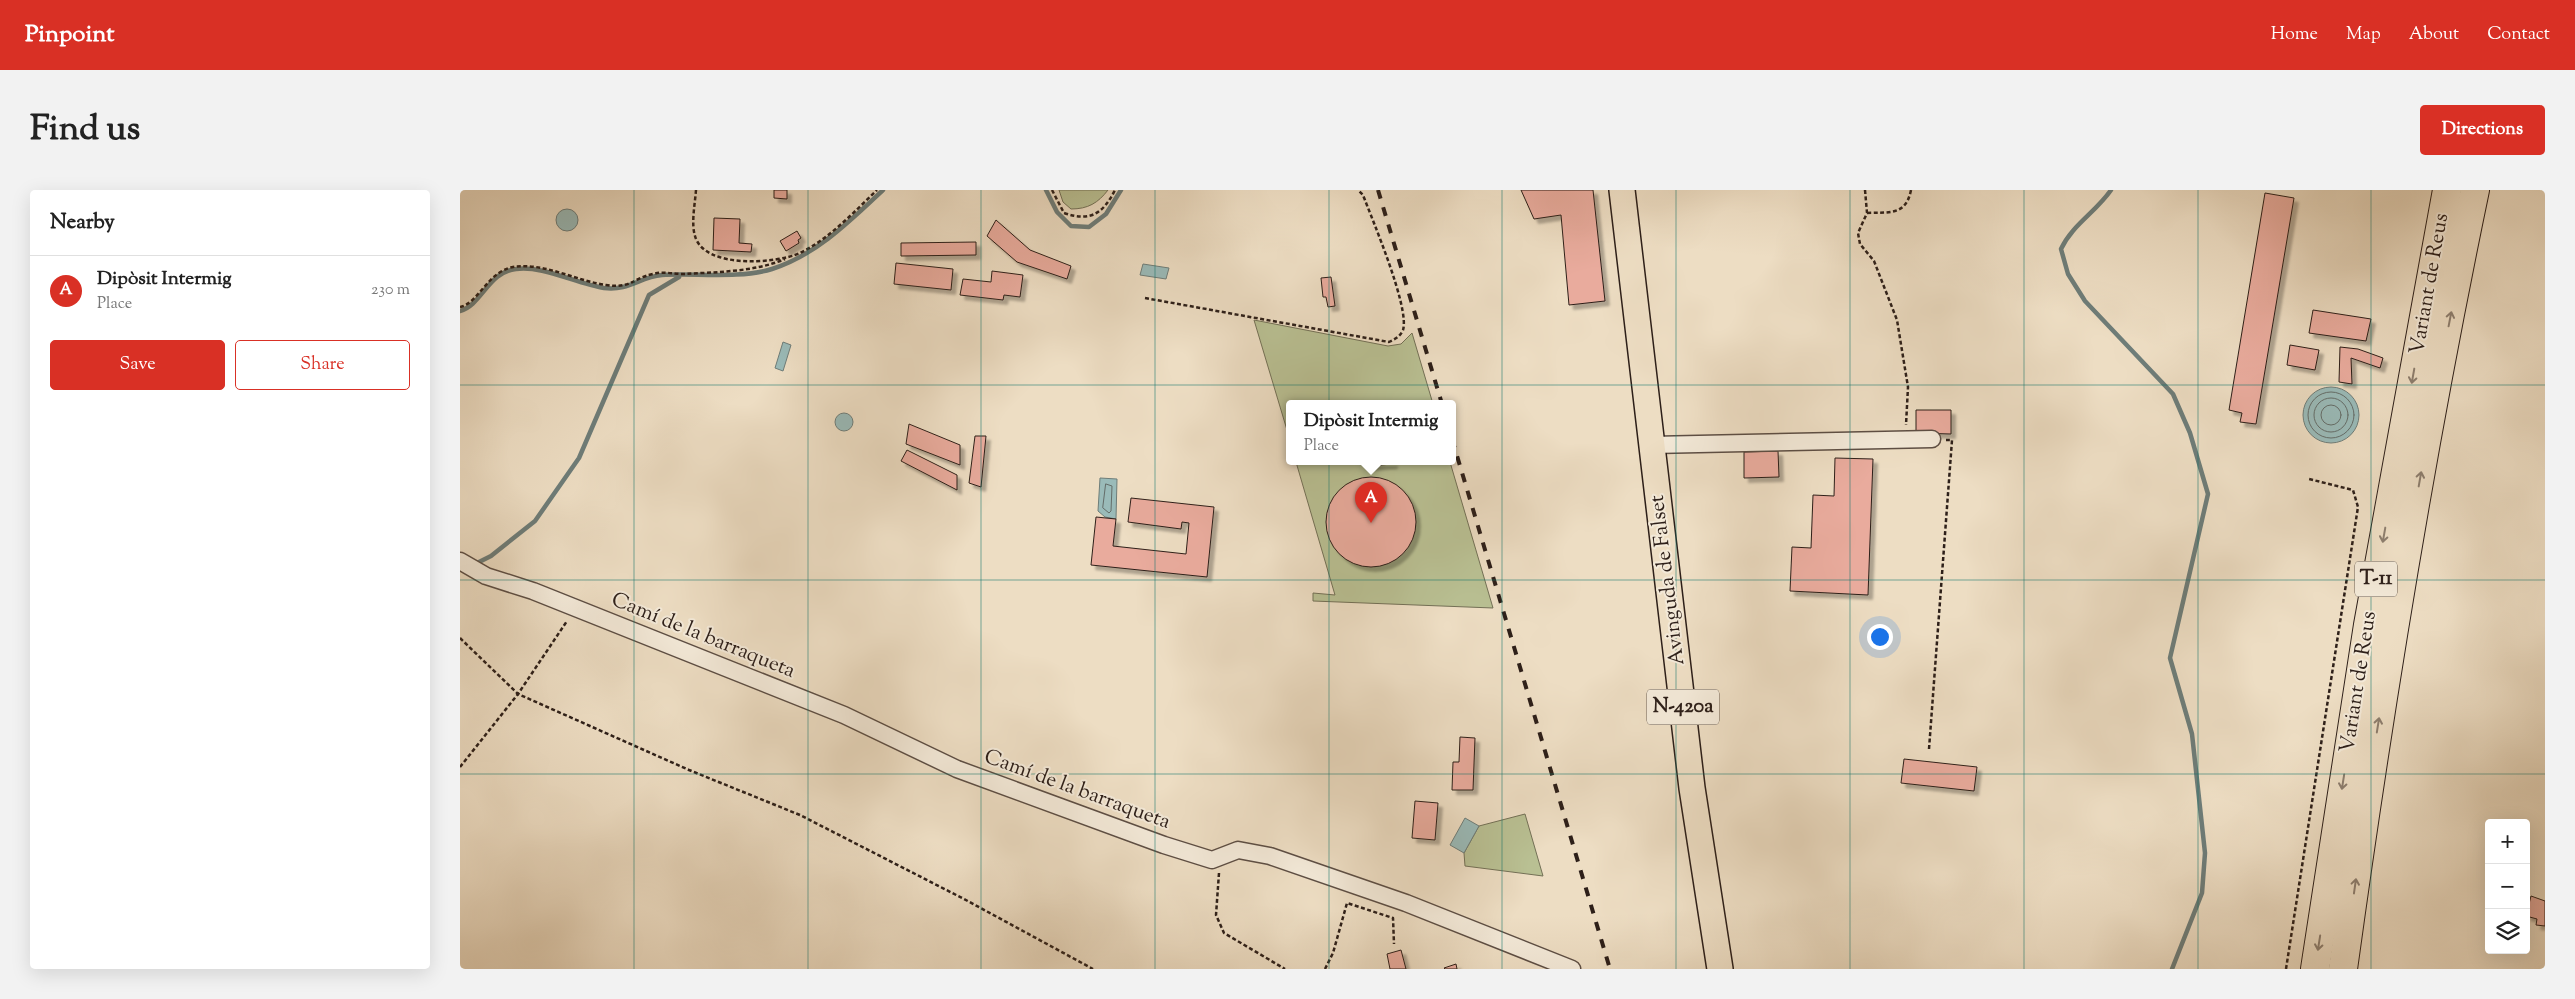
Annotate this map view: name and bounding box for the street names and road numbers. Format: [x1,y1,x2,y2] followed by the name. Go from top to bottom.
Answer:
[2403,211,2457,357] street label: Variant de Reus
[1643,493,1693,667] street label: Avinguda de Falset
[2355,562,2397,596] road number: T-11
[606,585,800,687] street label: Camí de la barraqueta
[2333,609,2385,755] street label: Variant de Reus
[1647,690,1719,724] road number: N-420a
[980,742,1175,838] street label: Camí de la barraqueta

